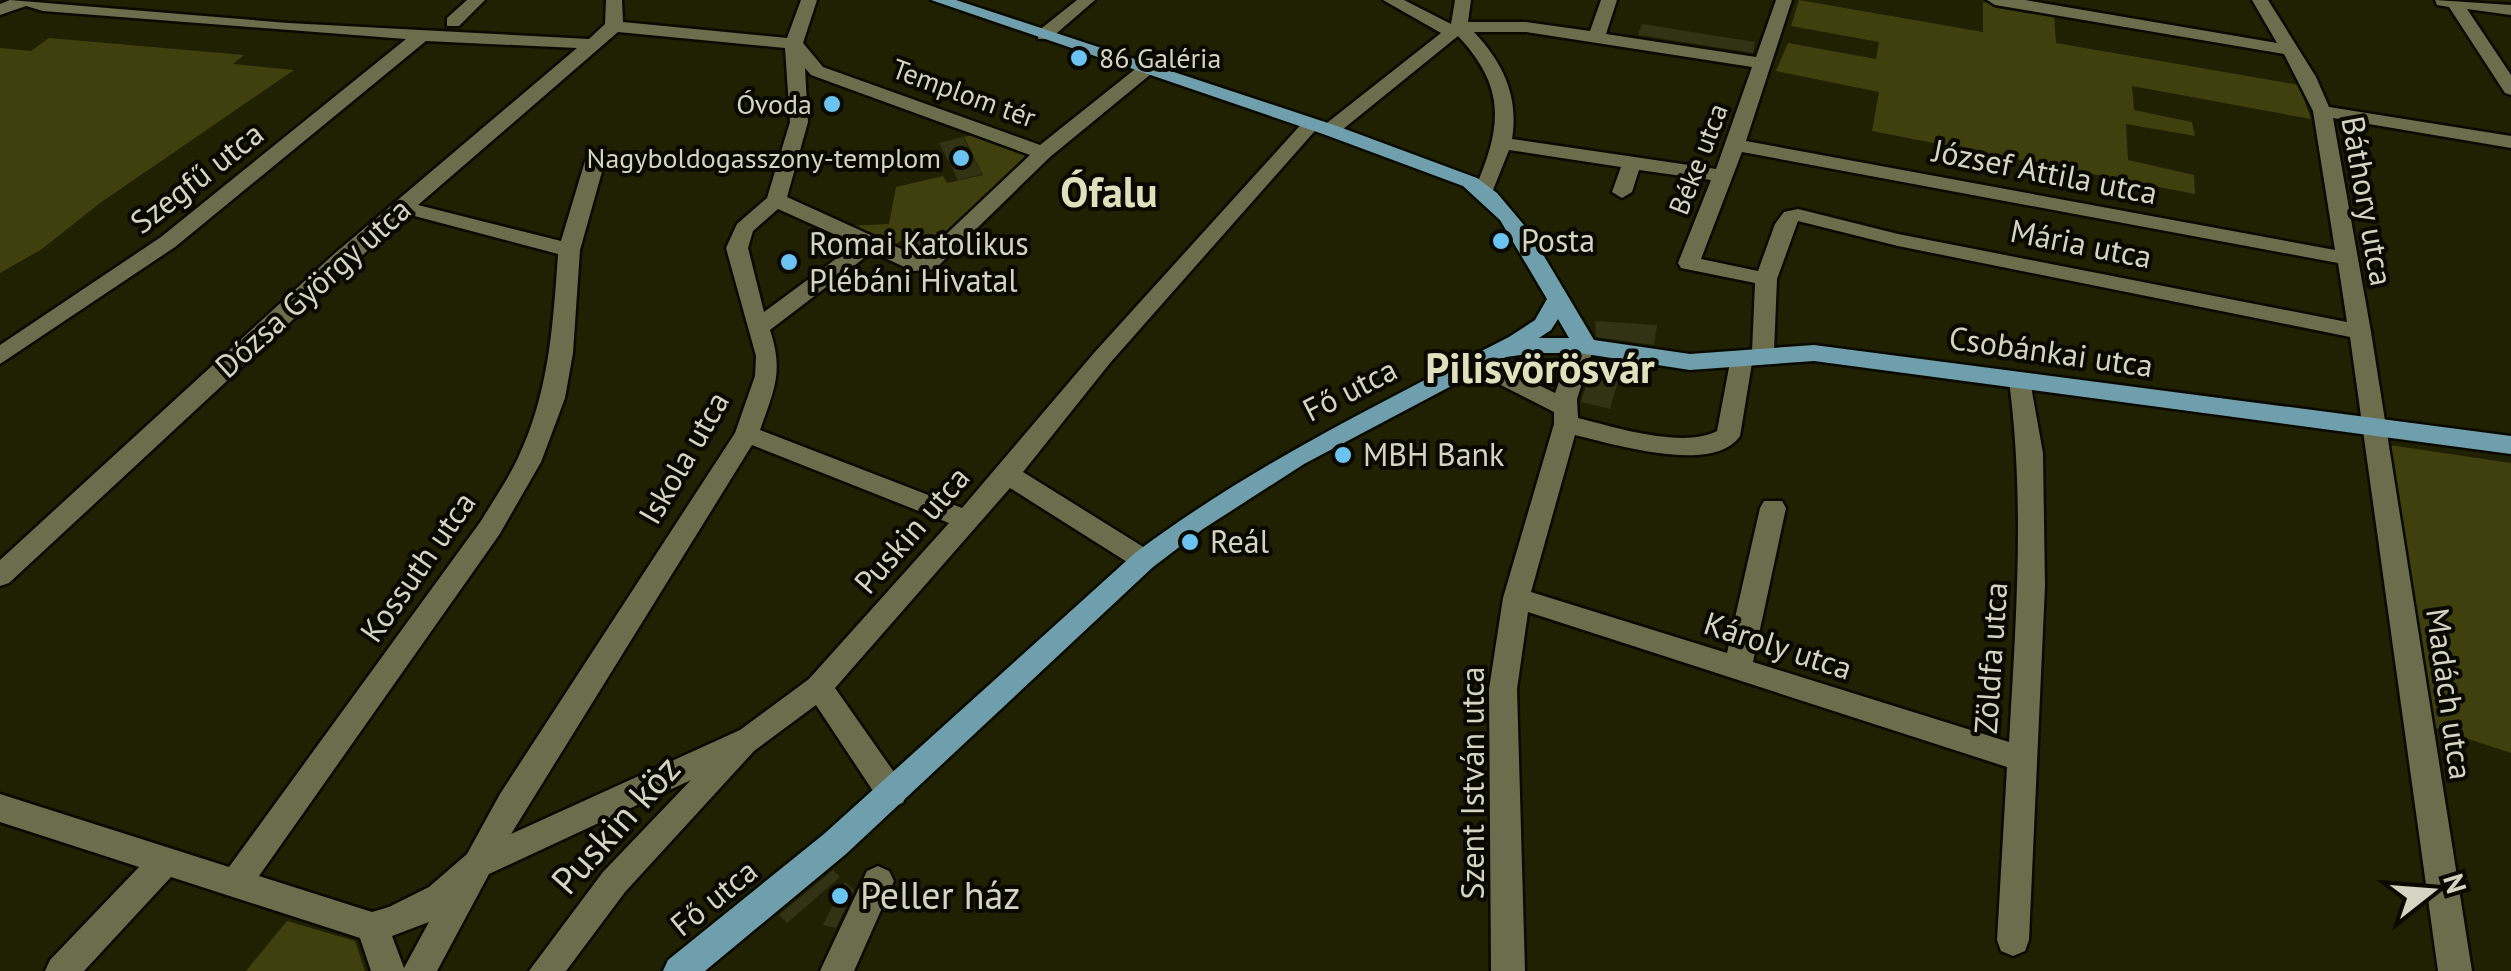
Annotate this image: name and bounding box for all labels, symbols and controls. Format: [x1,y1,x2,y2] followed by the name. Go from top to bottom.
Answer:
[1099,39,1221,76] place label: 86 Galéria
[1068,47,1090,69] marker: 86 Galéria
[887,49,1042,136] street label: Templom tér
[736,85,812,122] place label: Óvoda
[821,93,843,115] marker: Óvoda
[1659,98,1736,220] street label: Béke utca
[121,112,272,242] street label: Szegfű utca
[2332,113,2404,289] street label: Báthory utca
[1927,128,2161,213] street label: József Attila utca
[587,139,941,176] place label: Nagyboldogasszony-templom
[950,147,972,169] marker: Nagyboldogasszony-templom
[1060,164,1158,219] district label: Ófalu
[206,188,419,386] street label: Dózsa György utca
[2007,209,2155,277] street label: Mária utca
[1521,219,1595,261] place label: Posta
[809,222,1029,301] place label: Romai Katolikus Plébáni Hivatal
[1490,230,1512,252] marker: Posta
[778,251,800,273] marker: Romai Katolikus Plébáni Hivatal
[1947,316,2156,386] street label: Csobánkai utca
[1425,340,1655,395] district label: Pilisvörösvár
[1295,348,1404,431] street label: Fő utca
[628,383,738,532] street label: Iskola utca
[1363,433,1505,475] place label: MBH Bank
[1332,444,1354,466] marker: MBH Bank
[844,457,978,602] street label: Puskin utca
[350,483,484,650] street label: Kossuth utca
[1210,520,1270,562] place label: Reál
[1179,531,1201,553] marker: Reál
[1964,581,2016,735] street label: Zöldfa utca
[1699,601,1858,689] street label: Károly utca
[2417,605,2483,782] street label: Madách utca
[1451,667,1493,899] street label: Szent István utca
[540,744,690,904] street label: Puskin köz
[2381,841,2481,941] north arrow
[661,849,766,945] street label: Fő utca
[2435,869,2476,898] text: N
[860,870,1020,919] place label: Peller ház
[829,885,851,907] marker: Peller ház

